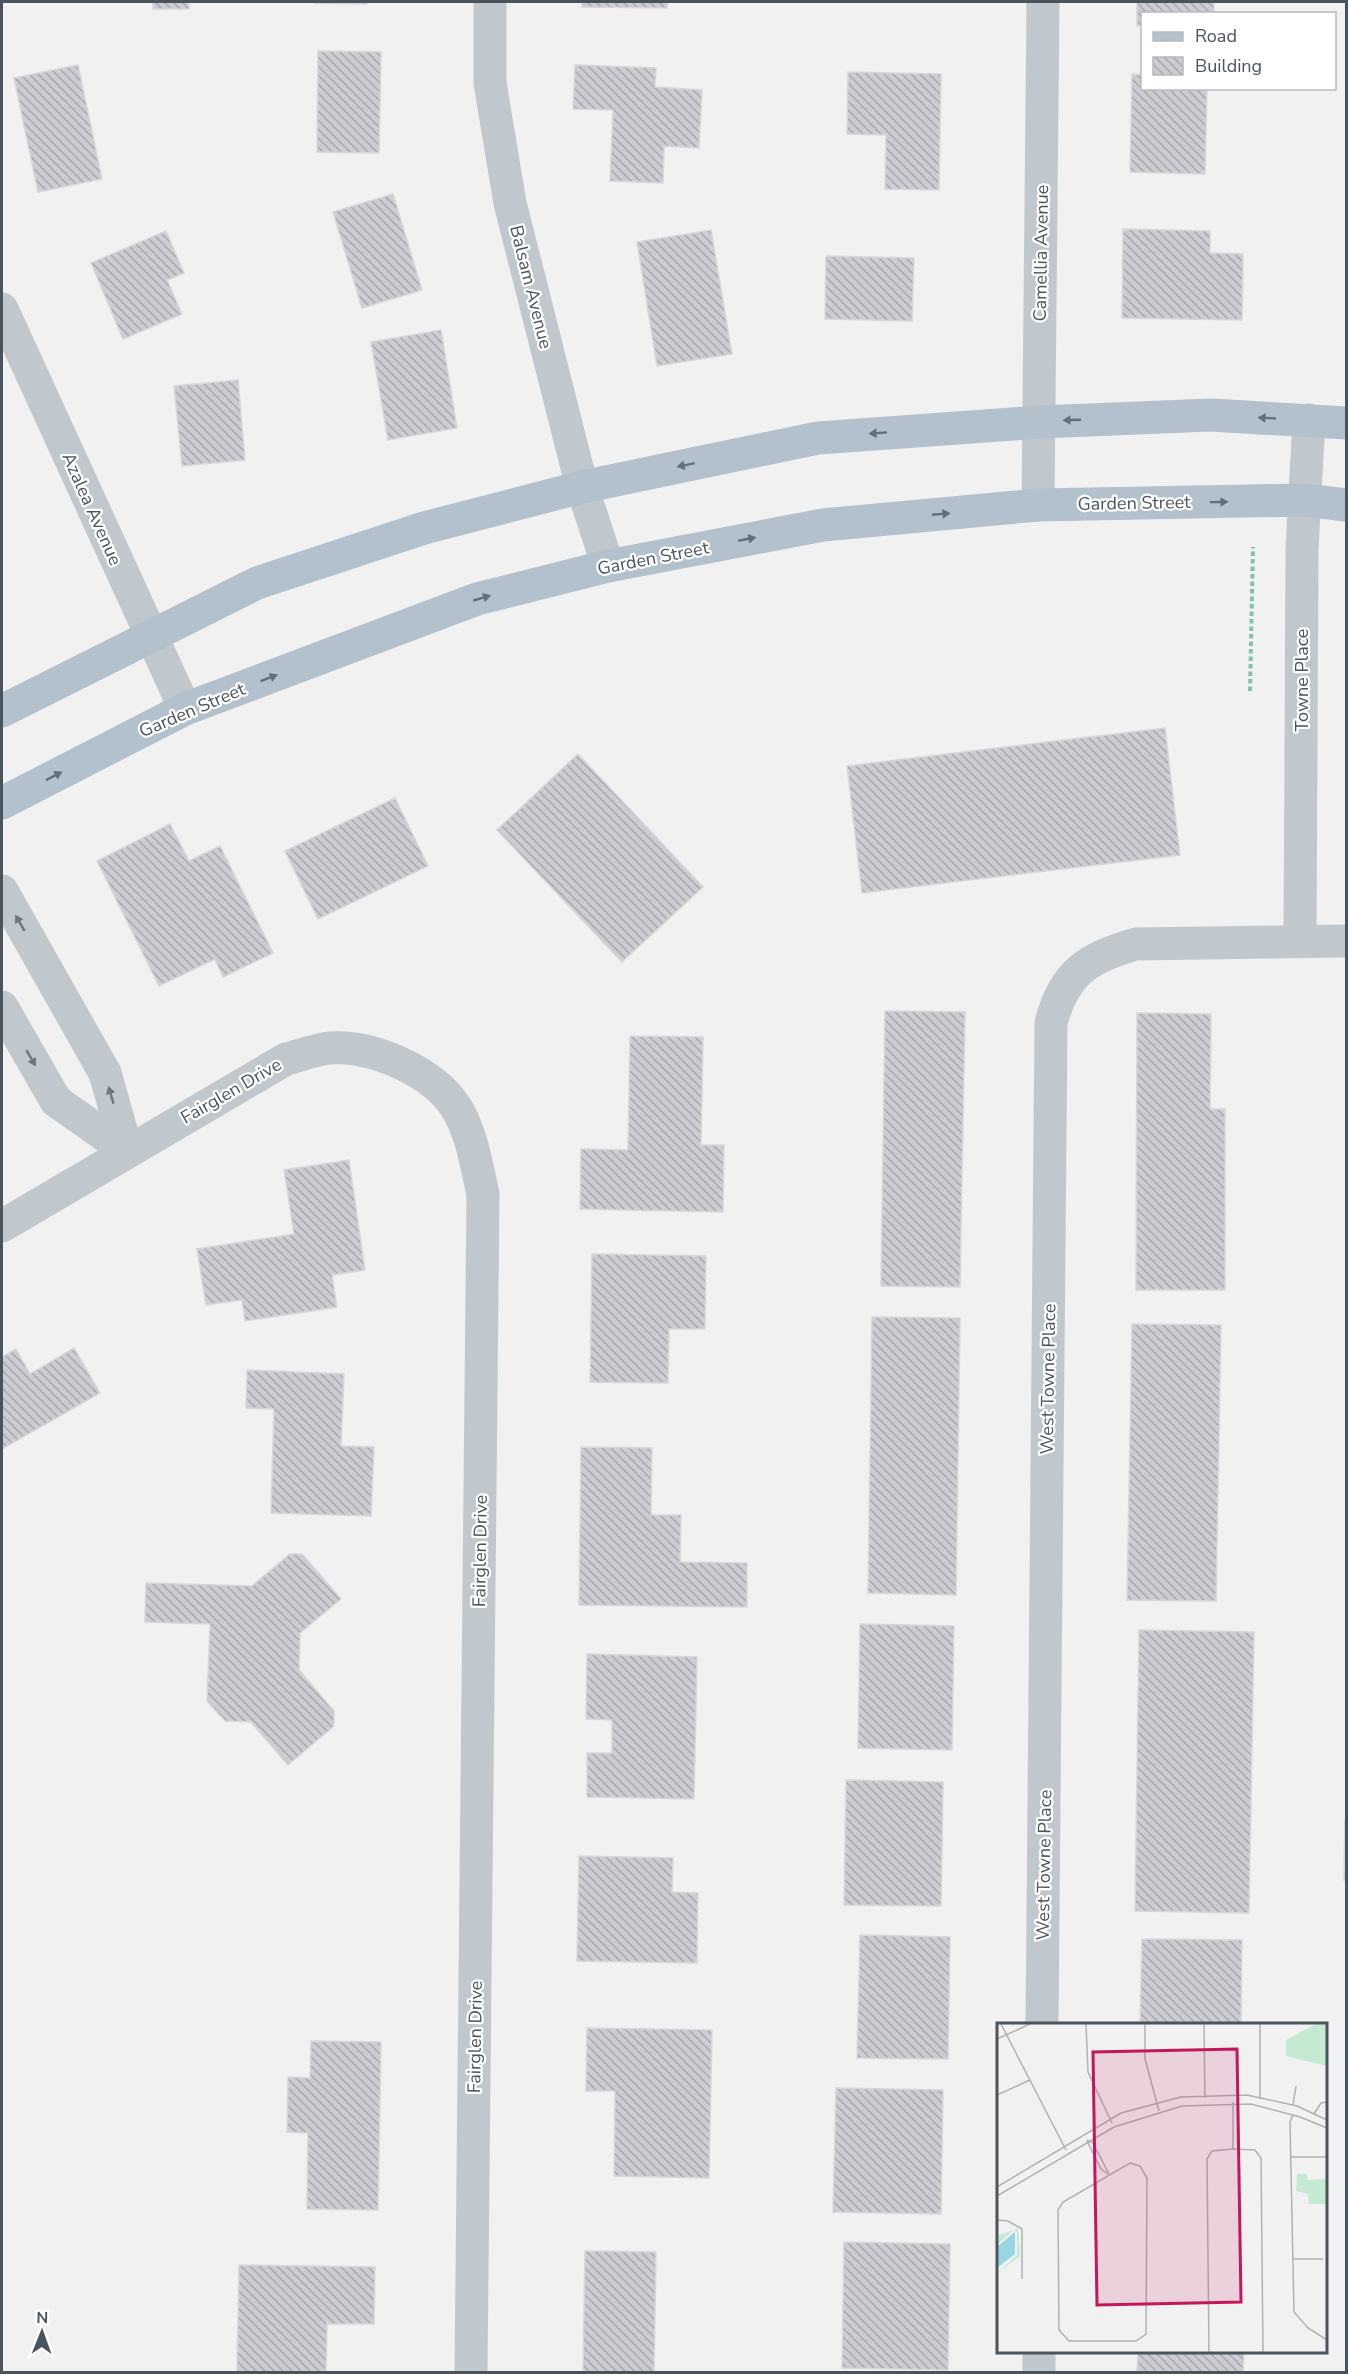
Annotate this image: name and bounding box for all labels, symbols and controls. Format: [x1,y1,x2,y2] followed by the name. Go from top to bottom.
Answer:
[1141,12,1336,90] legend
[1195,24,1237,48] text: Road
[1195,54,1262,78] text: Building
[1028,184,1054,322] street label: Camellia Avenue
[504,223,558,351] street label: Balsam Avenue
[1258,413,1277,422] one-way arrow
[1063,416,1082,425] one-way arrow
[868,429,887,438] one-way arrow
[56,449,128,569] street label: Azalea Avenue
[677,461,695,471] one-way arrow
[1077,490,1191,516] street label: Garden Street
[1210,497,1229,507] one-way arrow
[931,509,950,519] one-way arrow
[738,534,757,543] one-way arrow
[595,535,711,581] street label: Garden Street
[473,593,491,602] one-way arrow
[1290,629,1314,731] street label: Towne Place
[260,672,278,682] one-way arrow
[135,677,249,743] street label: Garden Street
[45,771,62,781] one-way arrow
[15,914,25,931] one-way arrow
[25,1050,36,1066] one-way arrow
[176,1052,286,1130] street label: Fairglen Drive
[106,1086,115,1104] one-way arrow
[1035,1303,1061,1455] street label: West Towne Place
[467,1495,493,1607] street label: Fairglen Drive
[1031,1789,1057,1941] street label: West Towne Place
[462,1981,488,2093] street label: Fairglen Drive
[997,2023,1327,2353] inset map
[12,2302,72,2362] north arrow
[36,2307,48,2329] text: N

